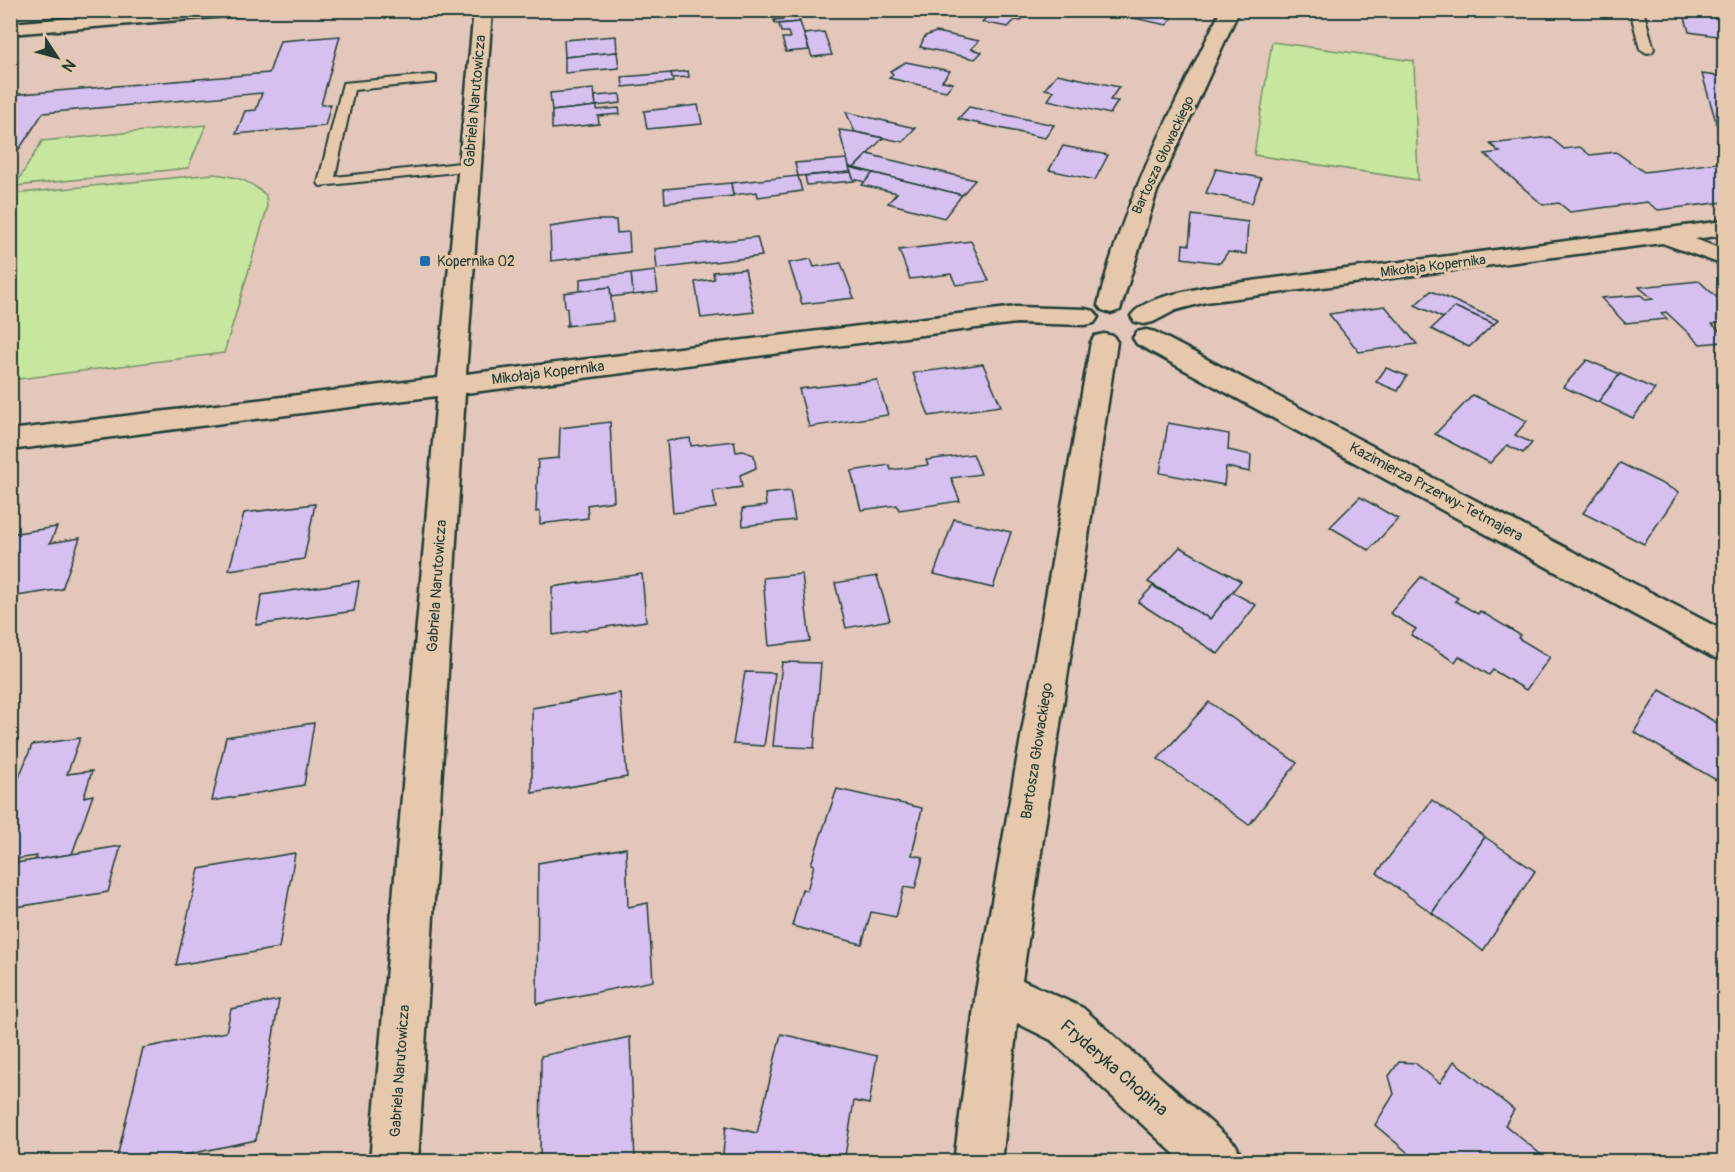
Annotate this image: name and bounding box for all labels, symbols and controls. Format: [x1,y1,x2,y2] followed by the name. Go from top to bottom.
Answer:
[27,27,87,87] north arrow
[460,34,490,168] street label: Gabriela Narutowicza
[57,55,80,76] text: N
[1128,93,1198,217] street label: Bartosza Głowackiego
[1379,251,1487,281] street label: Mikołaja Kopernika
[437,253,515,270] place label: Kopernika 02
[418,254,432,268] marker: Kopernika 02
[490,357,606,389] street label: Mikołaja Kopernika
[1346,438,1526,546] street label: Kazimierza Przerwy-Tetmajera
[423,519,451,653] street label: Gabriela Narutowicza
[1017,681,1057,821] street label: Bartosza Głowackiego
[386,1004,414,1138] street label: Gabriela Narutowicza
[1055,1015,1173,1121] street label: Fryderyka Chopina

